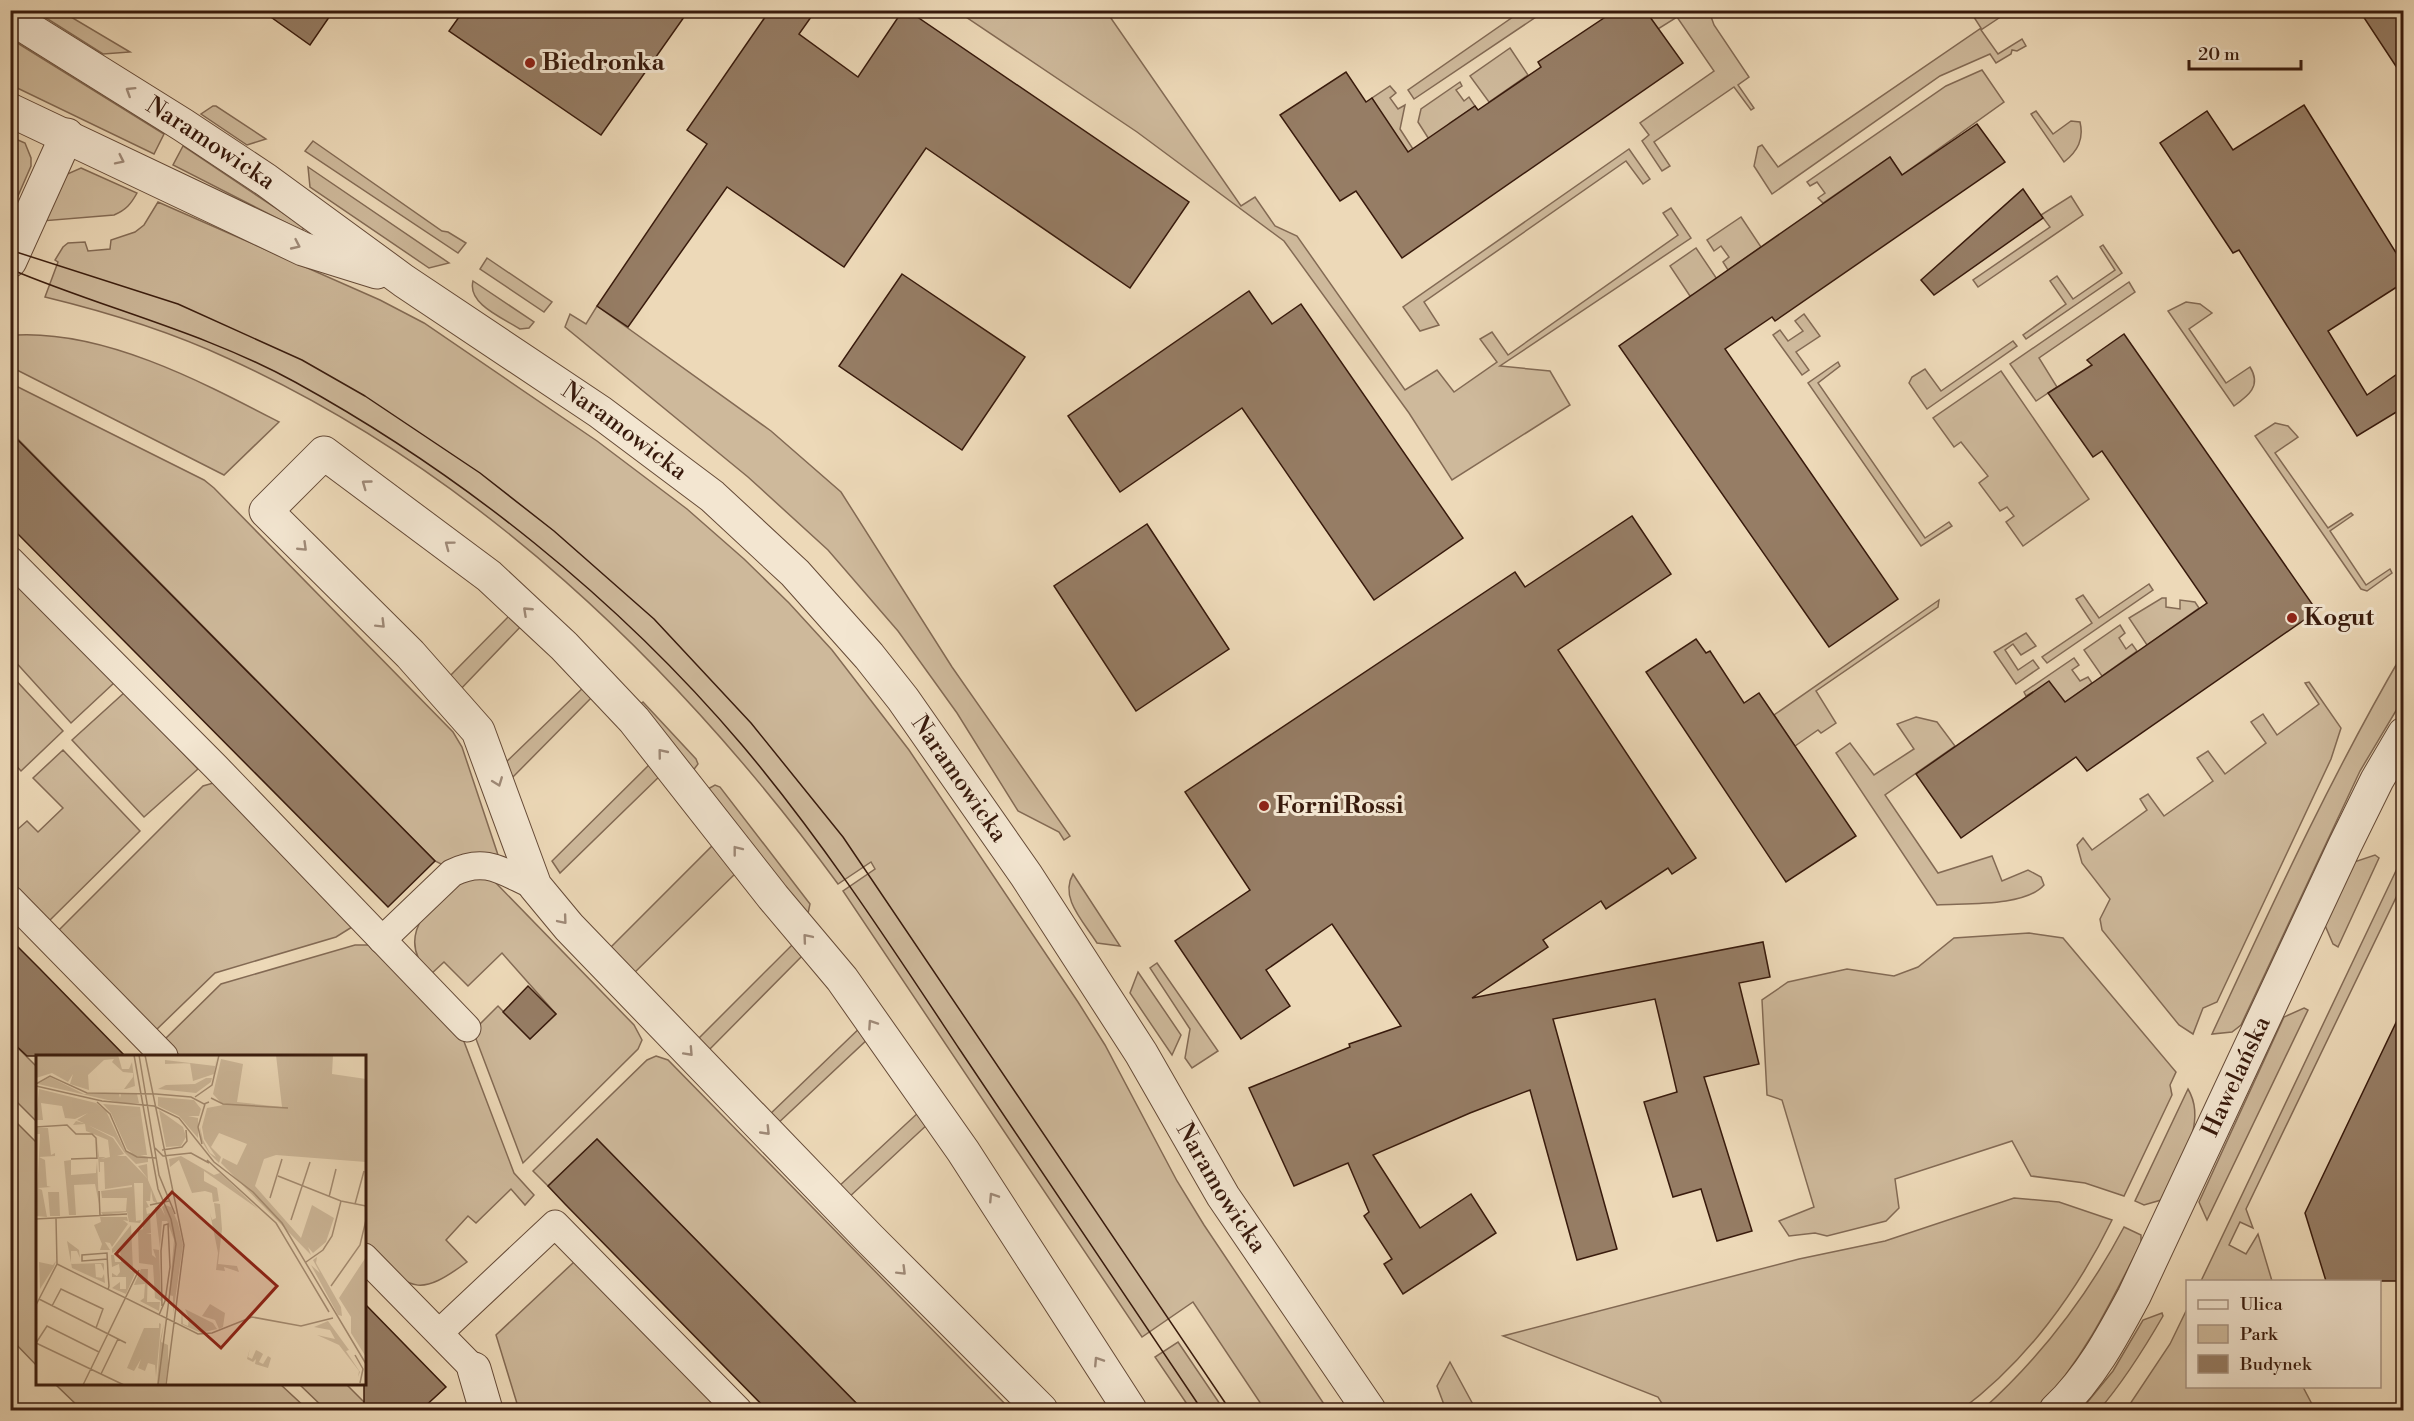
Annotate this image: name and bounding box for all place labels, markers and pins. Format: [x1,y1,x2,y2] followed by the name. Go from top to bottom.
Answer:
[542,48,666,78] place label: Biedronka
[523,56,537,70] marker: Biedronka
[2304,603,2375,633] place label: Kogut
[2285,611,2299,625] marker: Kogut
[1276,791,1404,821] place label: Forni Rossi
[1257,799,1271,813] marker: Forni Rossi

